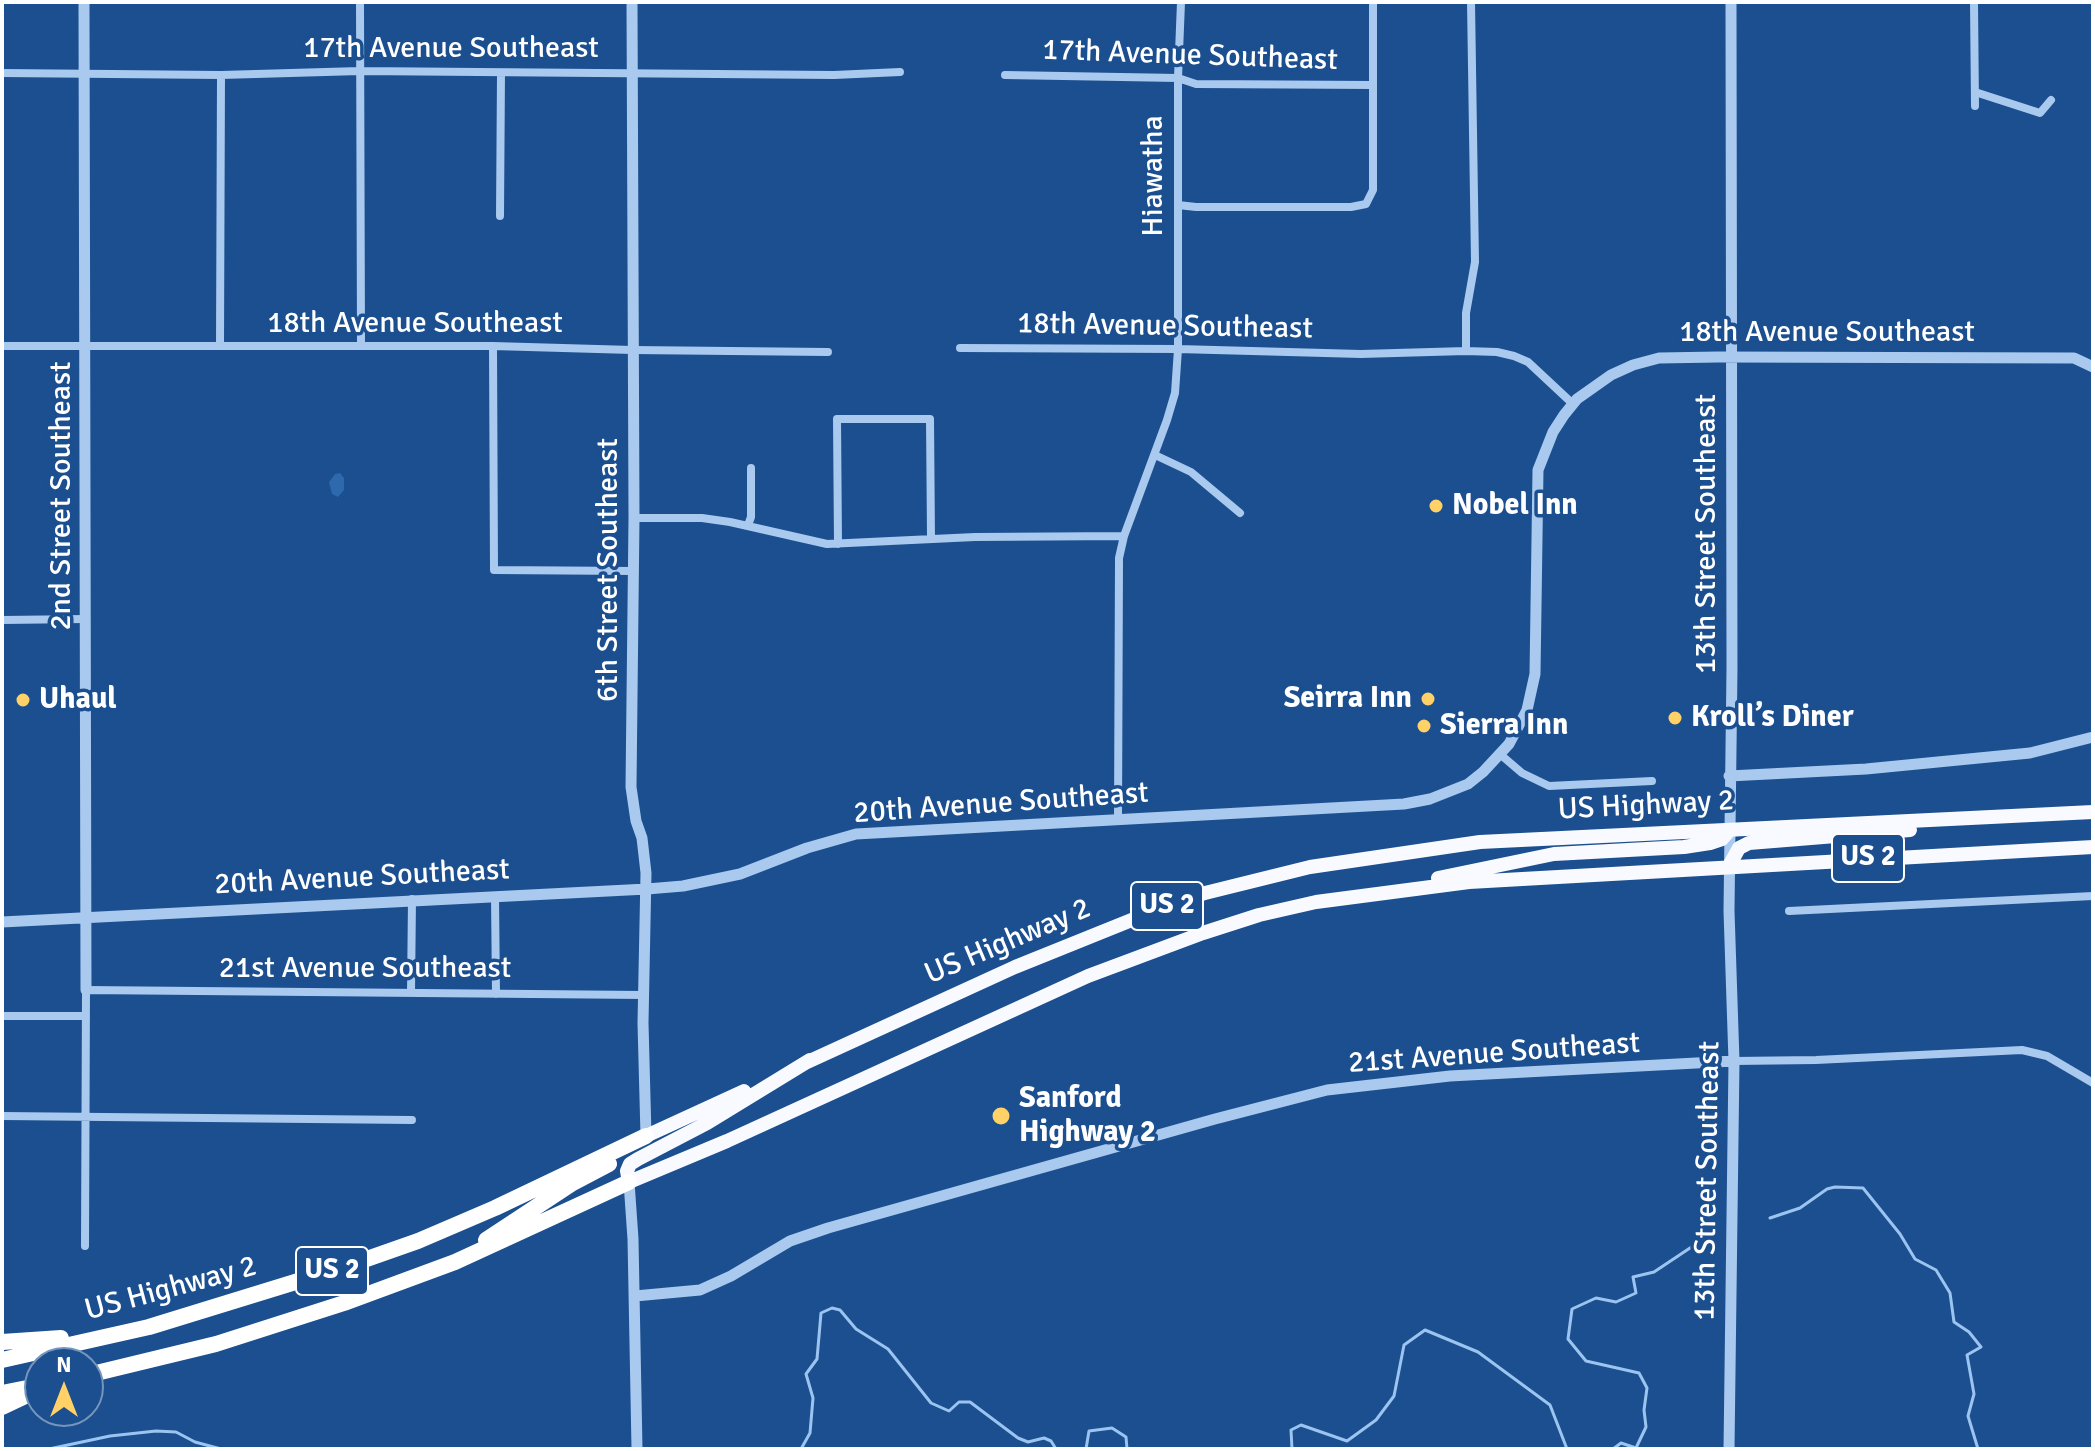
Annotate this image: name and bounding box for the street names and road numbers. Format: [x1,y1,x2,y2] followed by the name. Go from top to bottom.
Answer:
[303,31,599,67] street label: 17th Avenue Southeast
[1042,33,1338,79] street label: 17th Avenue Southeast
[1136,115,1172,237] street label: Hiawatha
[267,306,563,342] street label: 18th Avenue Southeast
[1017,306,1313,348] street label: 18th Avenue Southeast
[1679,315,1975,351] street label: 18th Avenue Southeast
[44,361,80,631] street label: 2nd Street Southeast
[1689,394,1725,674] street label: 13th Street Southeast
[591,438,627,702] street label: 6th Street Southeast
[852,776,1150,832] street label: 20th Avenue Southeast
[1557,783,1735,829] street label: US Highway 2
[1832,834,1904,882] road number: US 2
[213,852,511,904] street label: 20th Avenue Southeast
[1131,882,1203,930] road number: US 2
[920,891,1096,993] street label: US Highway 2
[219,951,511,987] street label: 21st Avenue Southeast
[1347,1026,1641,1082] street label: 21st Avenue Southeast
[1688,1041,1728,1321] street label: 13th Street Southeast
[296,1247,368,1295] road number: US 2
[81,1249,261,1329] street label: US Highway 2

